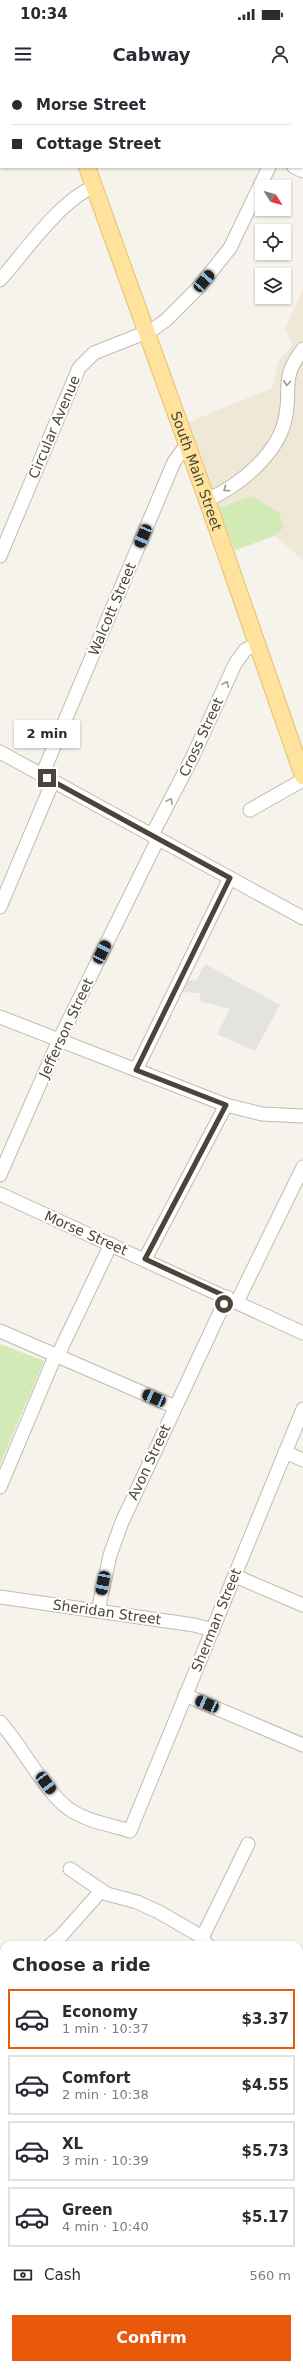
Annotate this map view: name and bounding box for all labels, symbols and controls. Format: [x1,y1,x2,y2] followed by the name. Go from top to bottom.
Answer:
[20,5,68,23] text: 10:34
[12,43,34,65] icon: menu
[269,43,291,65] icon: person
[112,44,191,65] text: Cabway
[36,96,146,114] text: Morse Street
[36,135,161,153] text: Cottage Street
[255,180,291,216] north arrow
[255,180,291,304] map controls
[255,224,291,260] button: locate
[192,268,216,294] car
[255,268,291,304] button: layers
[25,373,83,481] street label: Circular Avenue
[283,380,292,386] one-way arrow
[168,409,225,533] street label: South Main Street
[224,485,231,492] one-way arrow
[133,523,153,549] car
[85,560,139,658] street label: Walcott Street
[221,680,229,688] one-way arrow
[176,694,227,779] street label: Cross Street
[14,720,80,748] callout: 2 min
[27,726,67,741] text: 2 min
[38,769,56,787] route end
[165,798,173,805] one-way arrow
[91,939,113,965] car
[35,975,96,1081] street label: Jefferson Street
[42,1208,131,1259] street label: Morse Street
[215,1295,233,1313] route start
[141,1388,167,1408] car
[125,1421,174,1502] street label: Avon Street
[188,1566,244,1674] street label: Sherman Street
[95,1570,111,1596] car
[52,1596,163,1628] street label: Sheridan Street
[194,1694,220,1714] car
[34,1770,58,1796] car
[12,1954,151,1975] text: Choose a ride
[14,2001,50,2037] icon: car
[62,2003,138,2021] text: Economy
[242,2010,289,2028] text: $3.37
[62,2021,149,2036] text: 1 min · 10:37
[14,2067,50,2103] icon: car
[62,2069,130,2087] text: Comfort
[242,2076,289,2094] text: $4.55
[62,2087,149,2102] text: 2 min · 10:38
[14,2133,50,2169] icon: car
[62,2135,83,2153] text: XL
[242,2142,289,2160] text: $5.73
[62,2153,149,2168] text: 3 min · 10:39
[14,2199,50,2235] icon: car
[62,2201,113,2219] text: Green
[242,2208,289,2226] text: $5.17
[62,2219,149,2234] text: 4 min · 10:40
[12,2264,34,2286] icon: cash
[44,2266,81,2284] text: Cash
[249,2268,291,2283] text: 560 m
[12,2315,291,2361] button: Confirm

